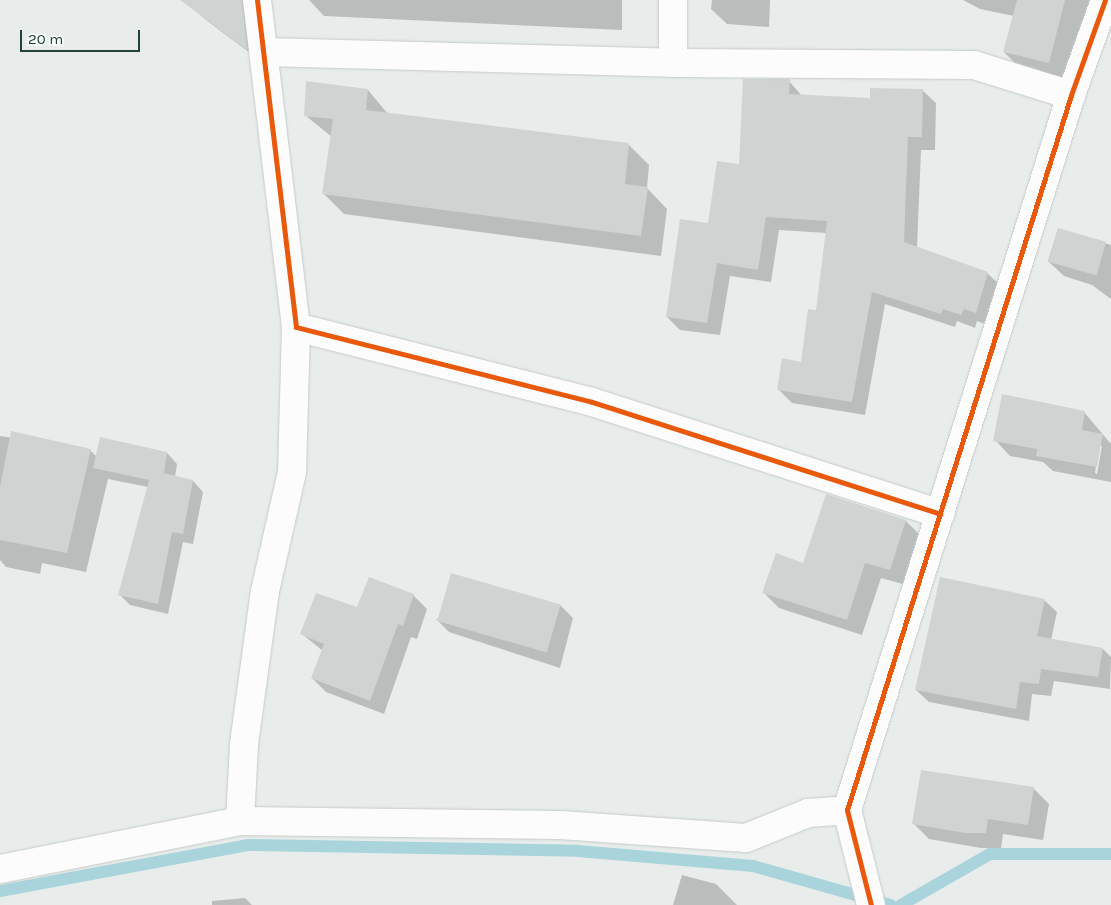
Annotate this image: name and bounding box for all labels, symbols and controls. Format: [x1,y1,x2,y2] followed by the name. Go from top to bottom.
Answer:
[22,20,142,52] scale bar
[28,30,63,48] text: 20 m

